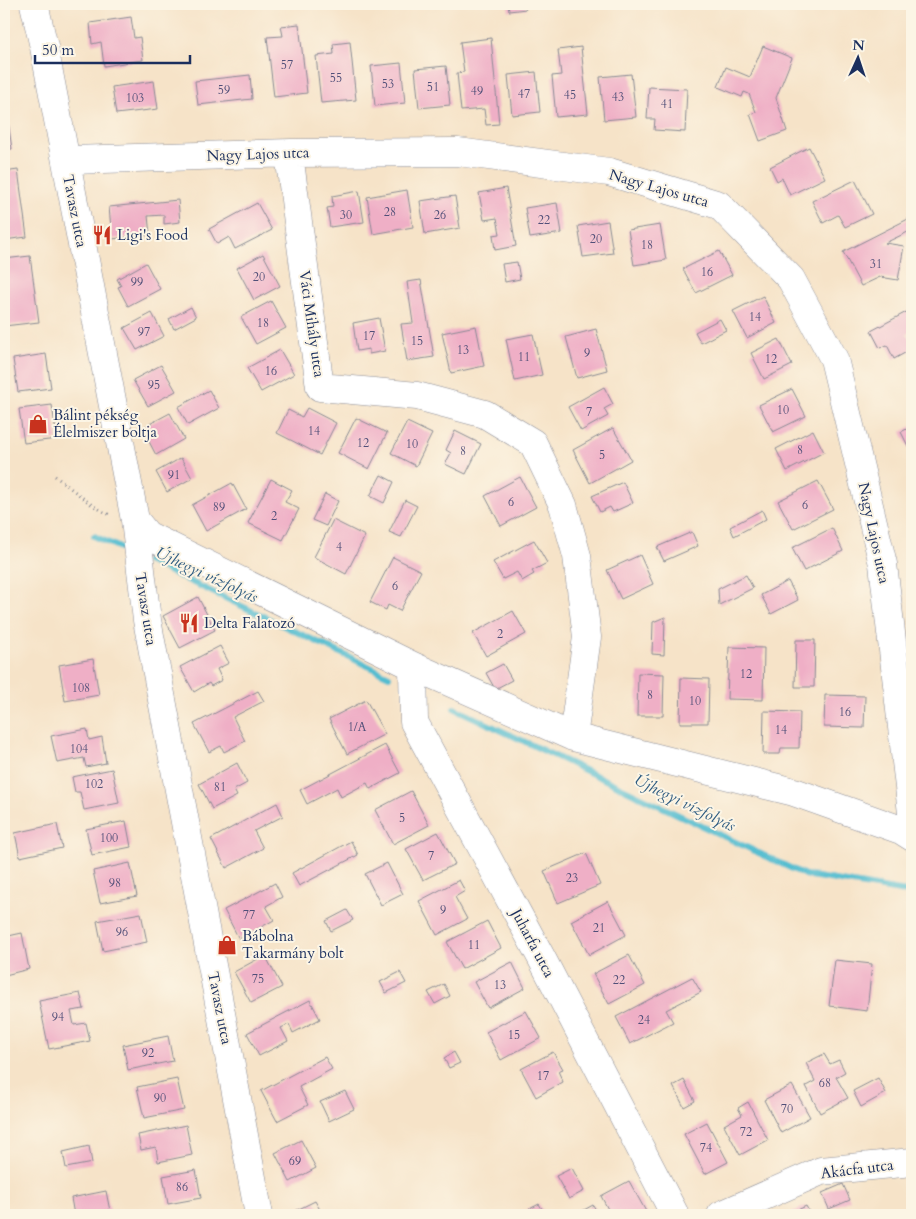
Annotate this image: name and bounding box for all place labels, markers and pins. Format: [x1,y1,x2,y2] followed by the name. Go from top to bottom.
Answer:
[91,224,113,246] restaurant icon: Ligi's Food
[117,225,188,245] place label: Ligi's Food
[53,405,158,442] place label: Bálint pékség Élelmiszer boltja
[27,413,49,435] shop icon: Bálint pékség Élelmiszer boltja
[178,612,200,634] restaurant icon: Delta Falatozó
[204,613,295,633] place label: Delta Falatozó
[242,926,344,963] place label: Bábolna Takarmány bolt
[216,934,238,956] shop icon: Bábolna Takarmány bolt

